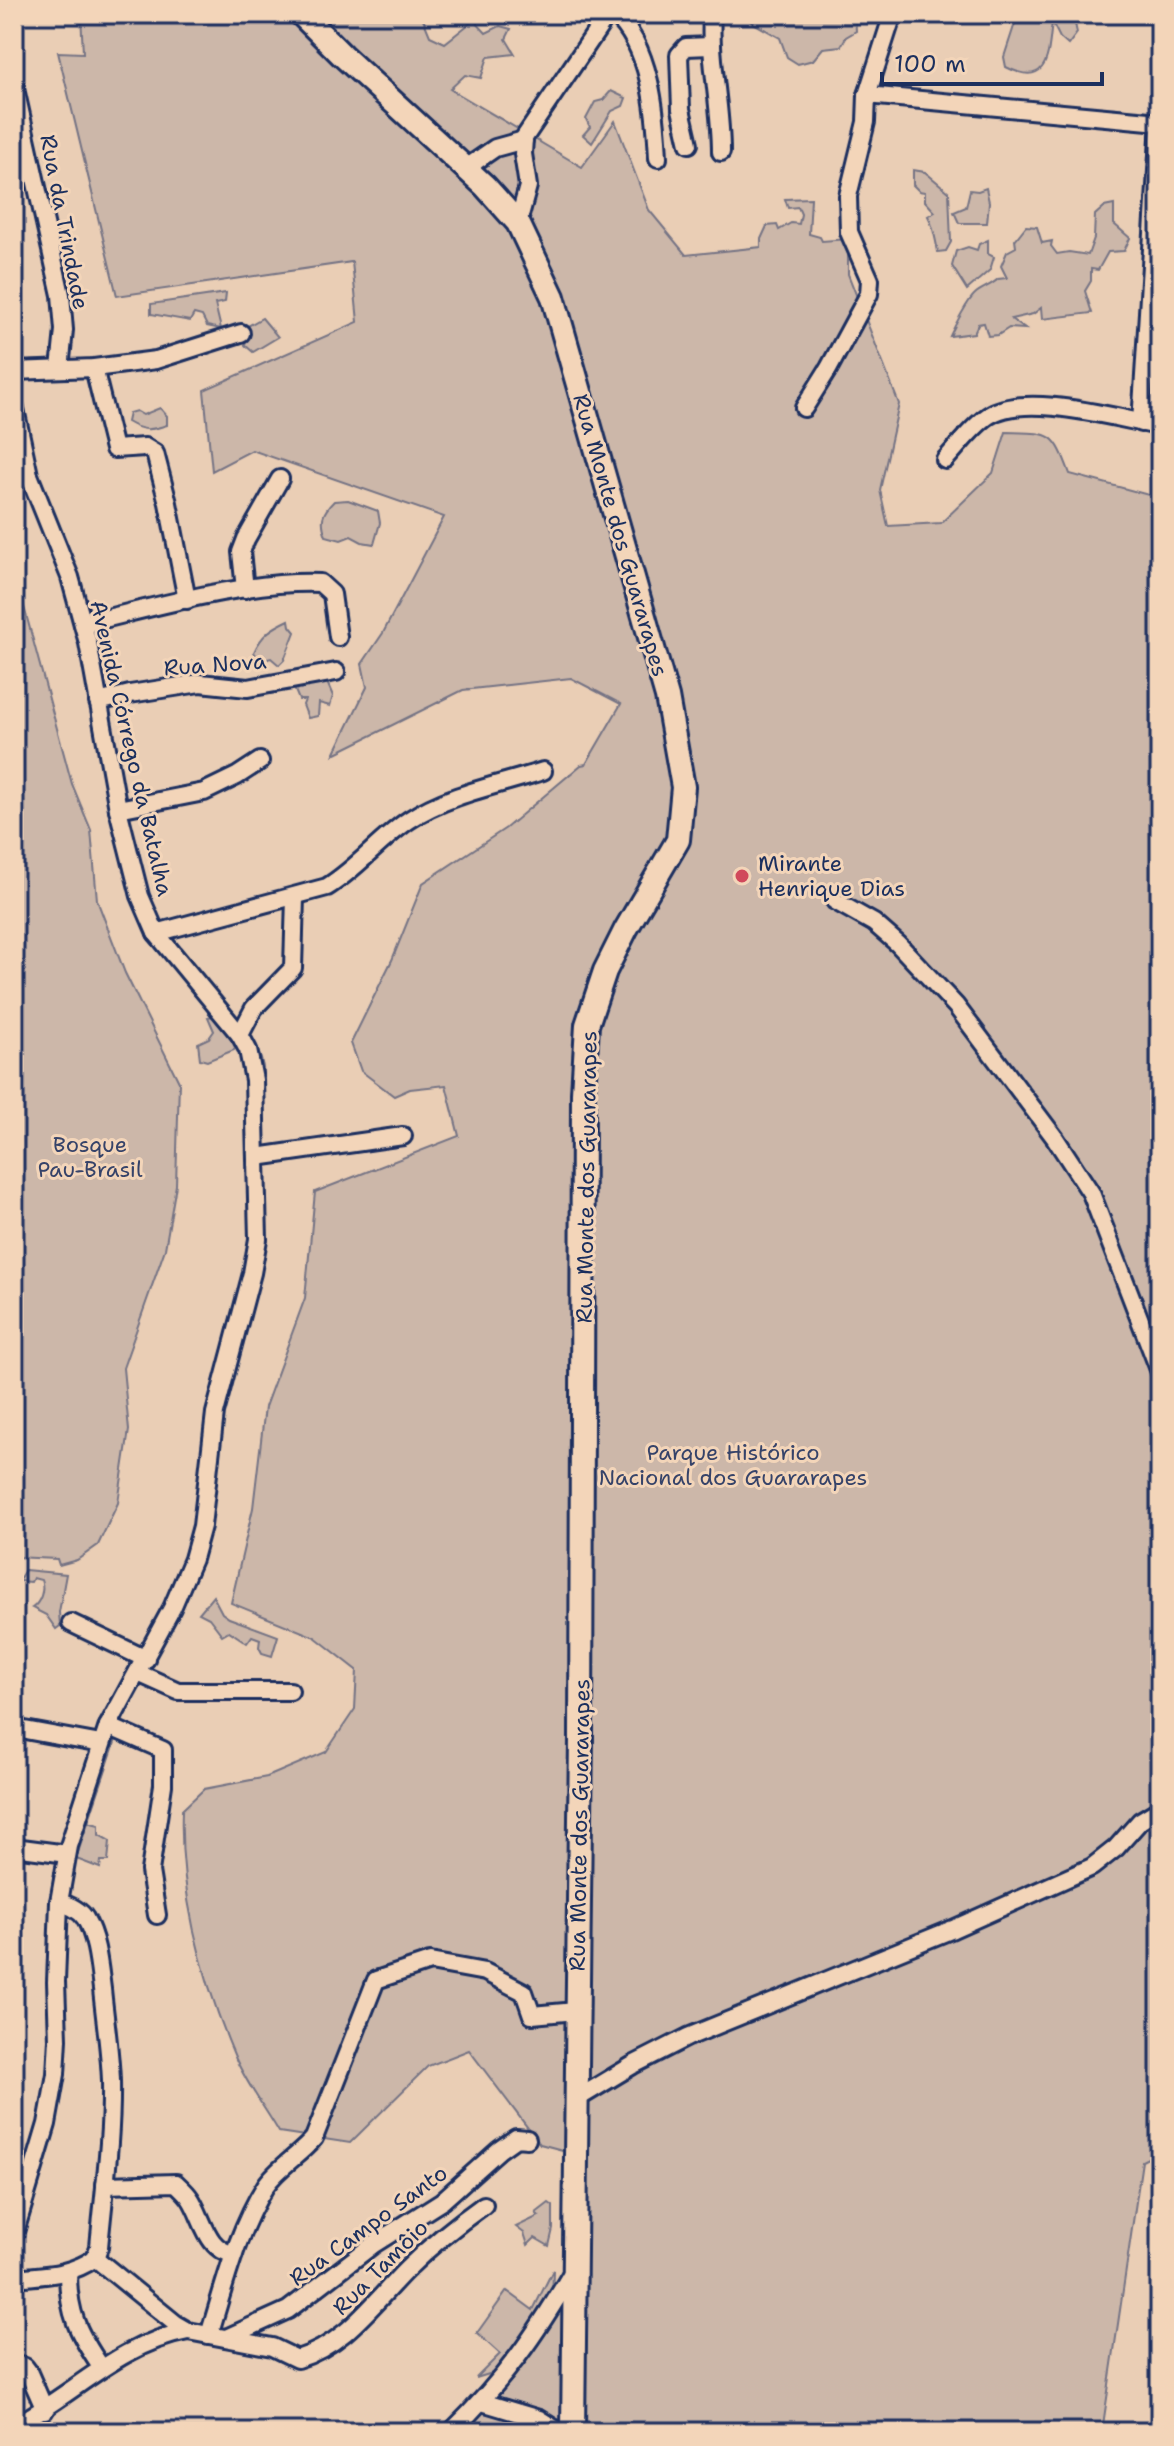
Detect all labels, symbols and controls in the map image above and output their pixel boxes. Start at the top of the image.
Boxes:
scale bar [882,36,1102,86]
text: 100 m [894,48,966,80]
street label: Rua da Trindade [33,132,96,312]
street label: Rua Monte dos Guararapes [566,390,675,680]
street label: Avenida Córrego da Batalha [83,597,180,899]
street label: Rua Nova [163,646,268,683]
place label: Mirante Henrique Dias [758,849,905,903]
marker: Mirante Henrique Dias [733,867,751,885]
street label: Rua Monte dos Guararapes [569,1030,604,1324]
park label: Bosque Pau-Brasil [37,1130,143,1184]
park label: Parque Histórico Nacional dos Guararapes [599,1438,867,1492]
street label: Rua Monte dos Guararapes [562,1678,597,1972]
street label: Rua Campo Santo [284,2158,453,2293]
street label: Rua Tamôio [326,2213,434,2321]

